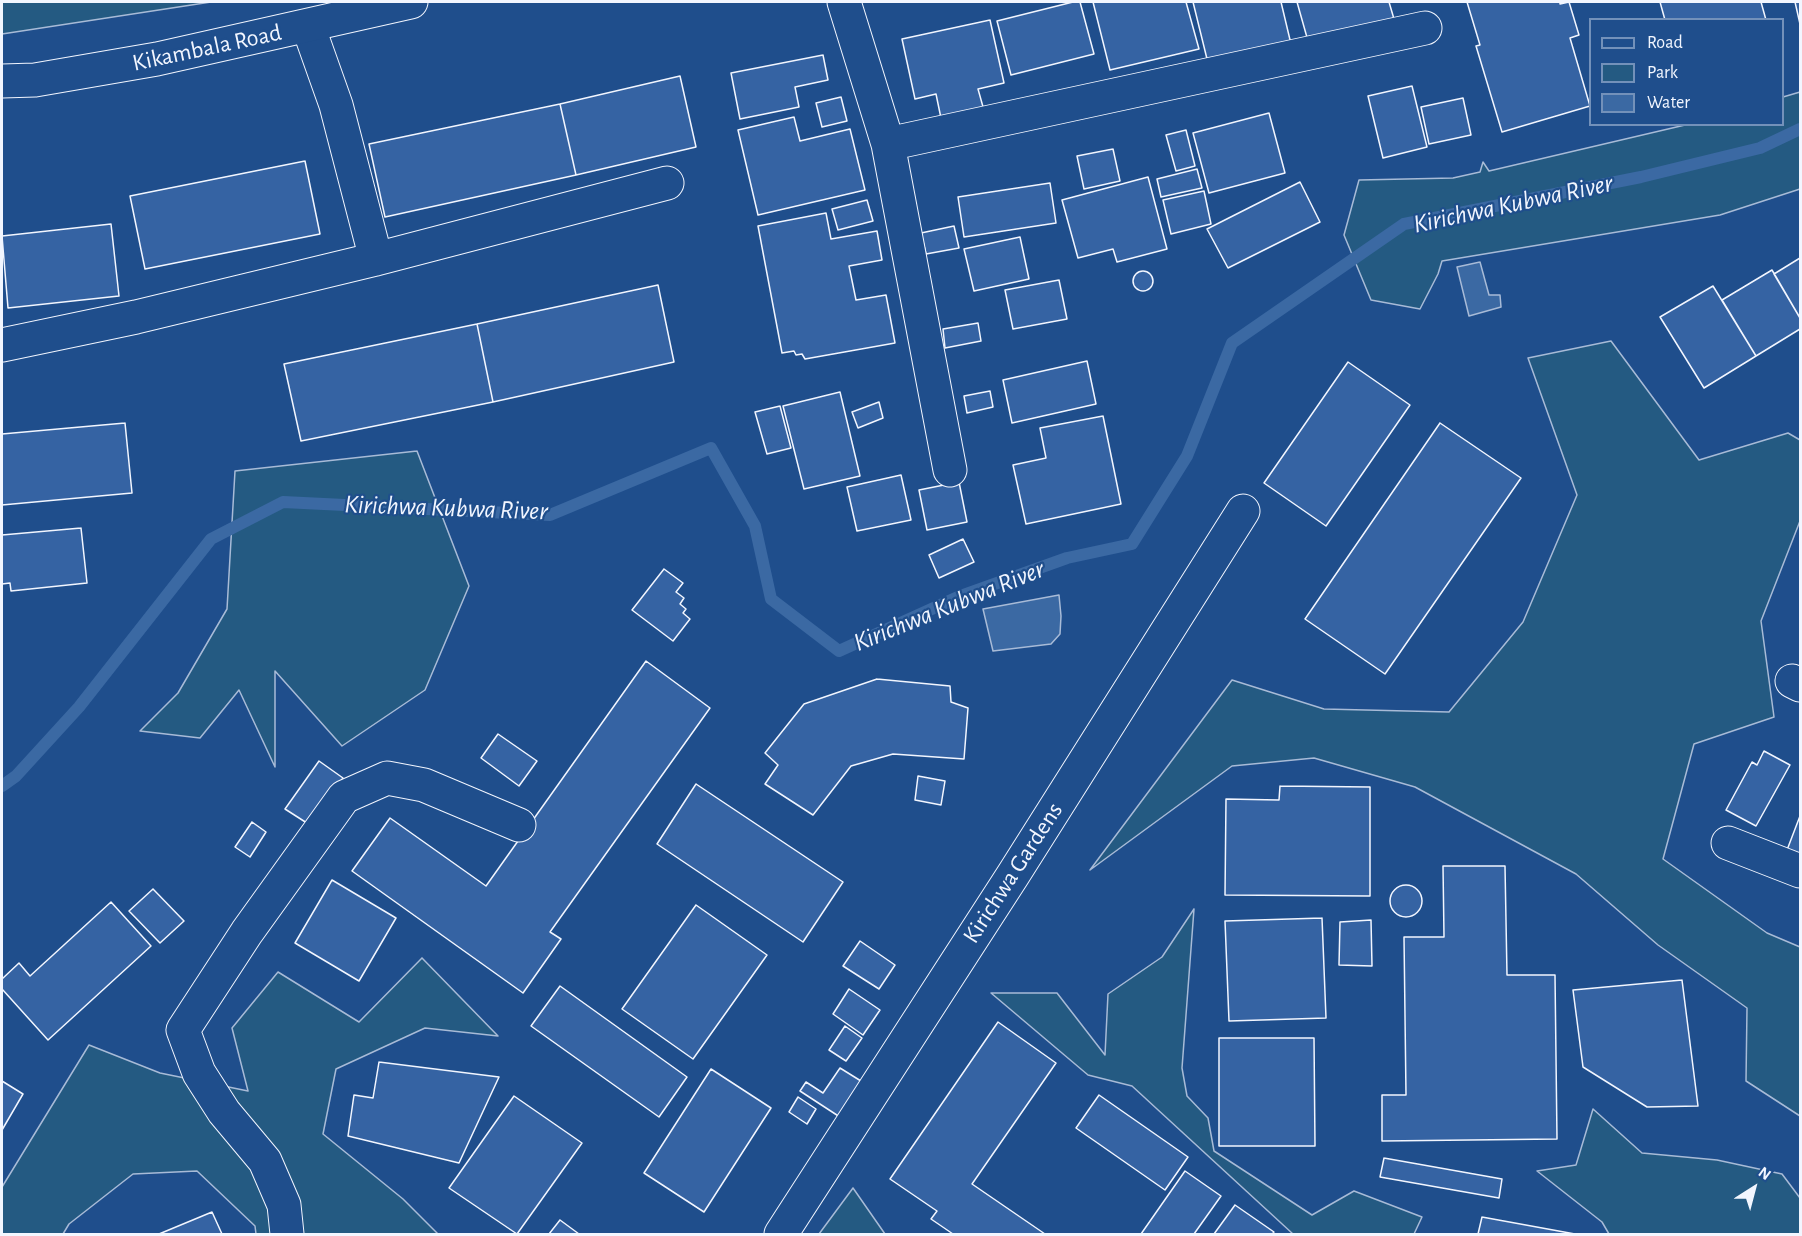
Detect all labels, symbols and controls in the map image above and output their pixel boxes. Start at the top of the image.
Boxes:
street label: Kikambala Road [130,18,284,78]
legend [1589,18,1784,126]
text: Road [1647,34,1683,52]
text: Park [1647,64,1678,82]
text: Water [1647,94,1690,112]
water label: Kirichwa Kubwa River [1410,168,1616,240]
water label: Kirichwa Kubwa River [344,489,548,527]
water label: Kirichwa Kubwa River [849,553,1049,659]
street label: Kirichwa Gardens [957,797,1069,949]
north arrow [1724,1158,1784,1218]
text: N [1755,1164,1774,1183]

